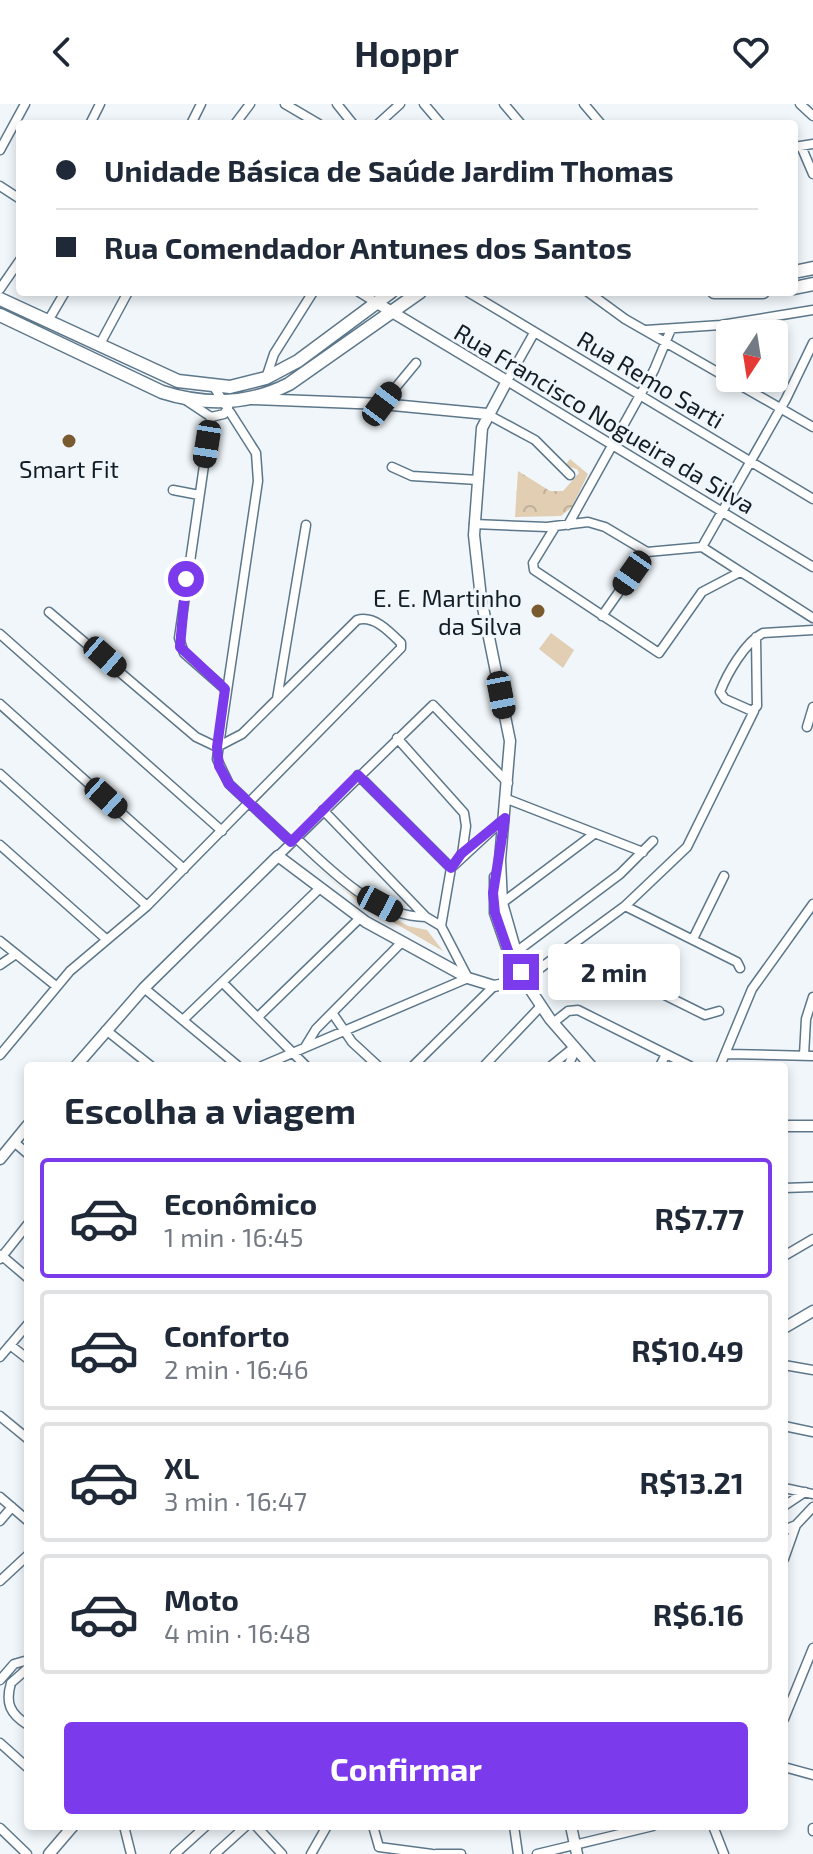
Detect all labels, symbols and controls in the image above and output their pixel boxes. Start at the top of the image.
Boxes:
icon: back [40,30,84,74]
icon: heart [729,30,773,74]
text: Hoppr [354,31,459,74]
text: Unidade Básica de Saúde Jardim Thomas [104,152,674,188]
text: Rua Comendador Antunes dos Santos [104,229,632,265]
street label: Rua Francisco Nogueira da Silva [449,317,761,519]
north arrow [716,320,788,392]
map controls [716,320,788,392]
street label: Rua Remo Sarti [572,324,730,434]
car [358,378,406,430]
car [191,418,223,470]
marker: Smart Fit [60,432,78,450]
place label: Smart Fit [19,454,119,483]
car [608,546,656,600]
route start [168,561,204,597]
place label: E. E. Martinho da Silva [373,583,522,640]
marker: E. E. Martinho da Silva [529,602,547,620]
car [79,632,131,682]
car [485,669,517,721]
car [80,773,132,823]
car [353,882,407,926]
callout: 2 min [549,944,681,1000]
route end [503,954,539,990]
text: 2 min [581,956,647,987]
text: Escolha a viagem [64,1088,356,1131]
icon: car [68,1182,140,1254]
text: Econômico [164,1185,317,1221]
text: R$7.77 [655,1200,744,1236]
text: 1 min · 16:45 [164,1221,304,1252]
icon: car [68,1314,140,1386]
text: Conforto [164,1317,290,1353]
text: R$10.49 [631,1332,744,1368]
text: 2 min · 16:46 [164,1353,309,1384]
icon: car [68,1446,140,1518]
text: XL [164,1449,199,1485]
text: R$13.21 [640,1464,744,1500]
text: 3 min · 16:47 [164,1485,307,1516]
icon: car [68,1578,140,1650]
text: Moto [164,1581,239,1617]
text: R$6.16 [653,1596,744,1632]
text: 4 min · 16:48 [164,1617,311,1648]
button: Confirmar [64,1722,748,1814]

